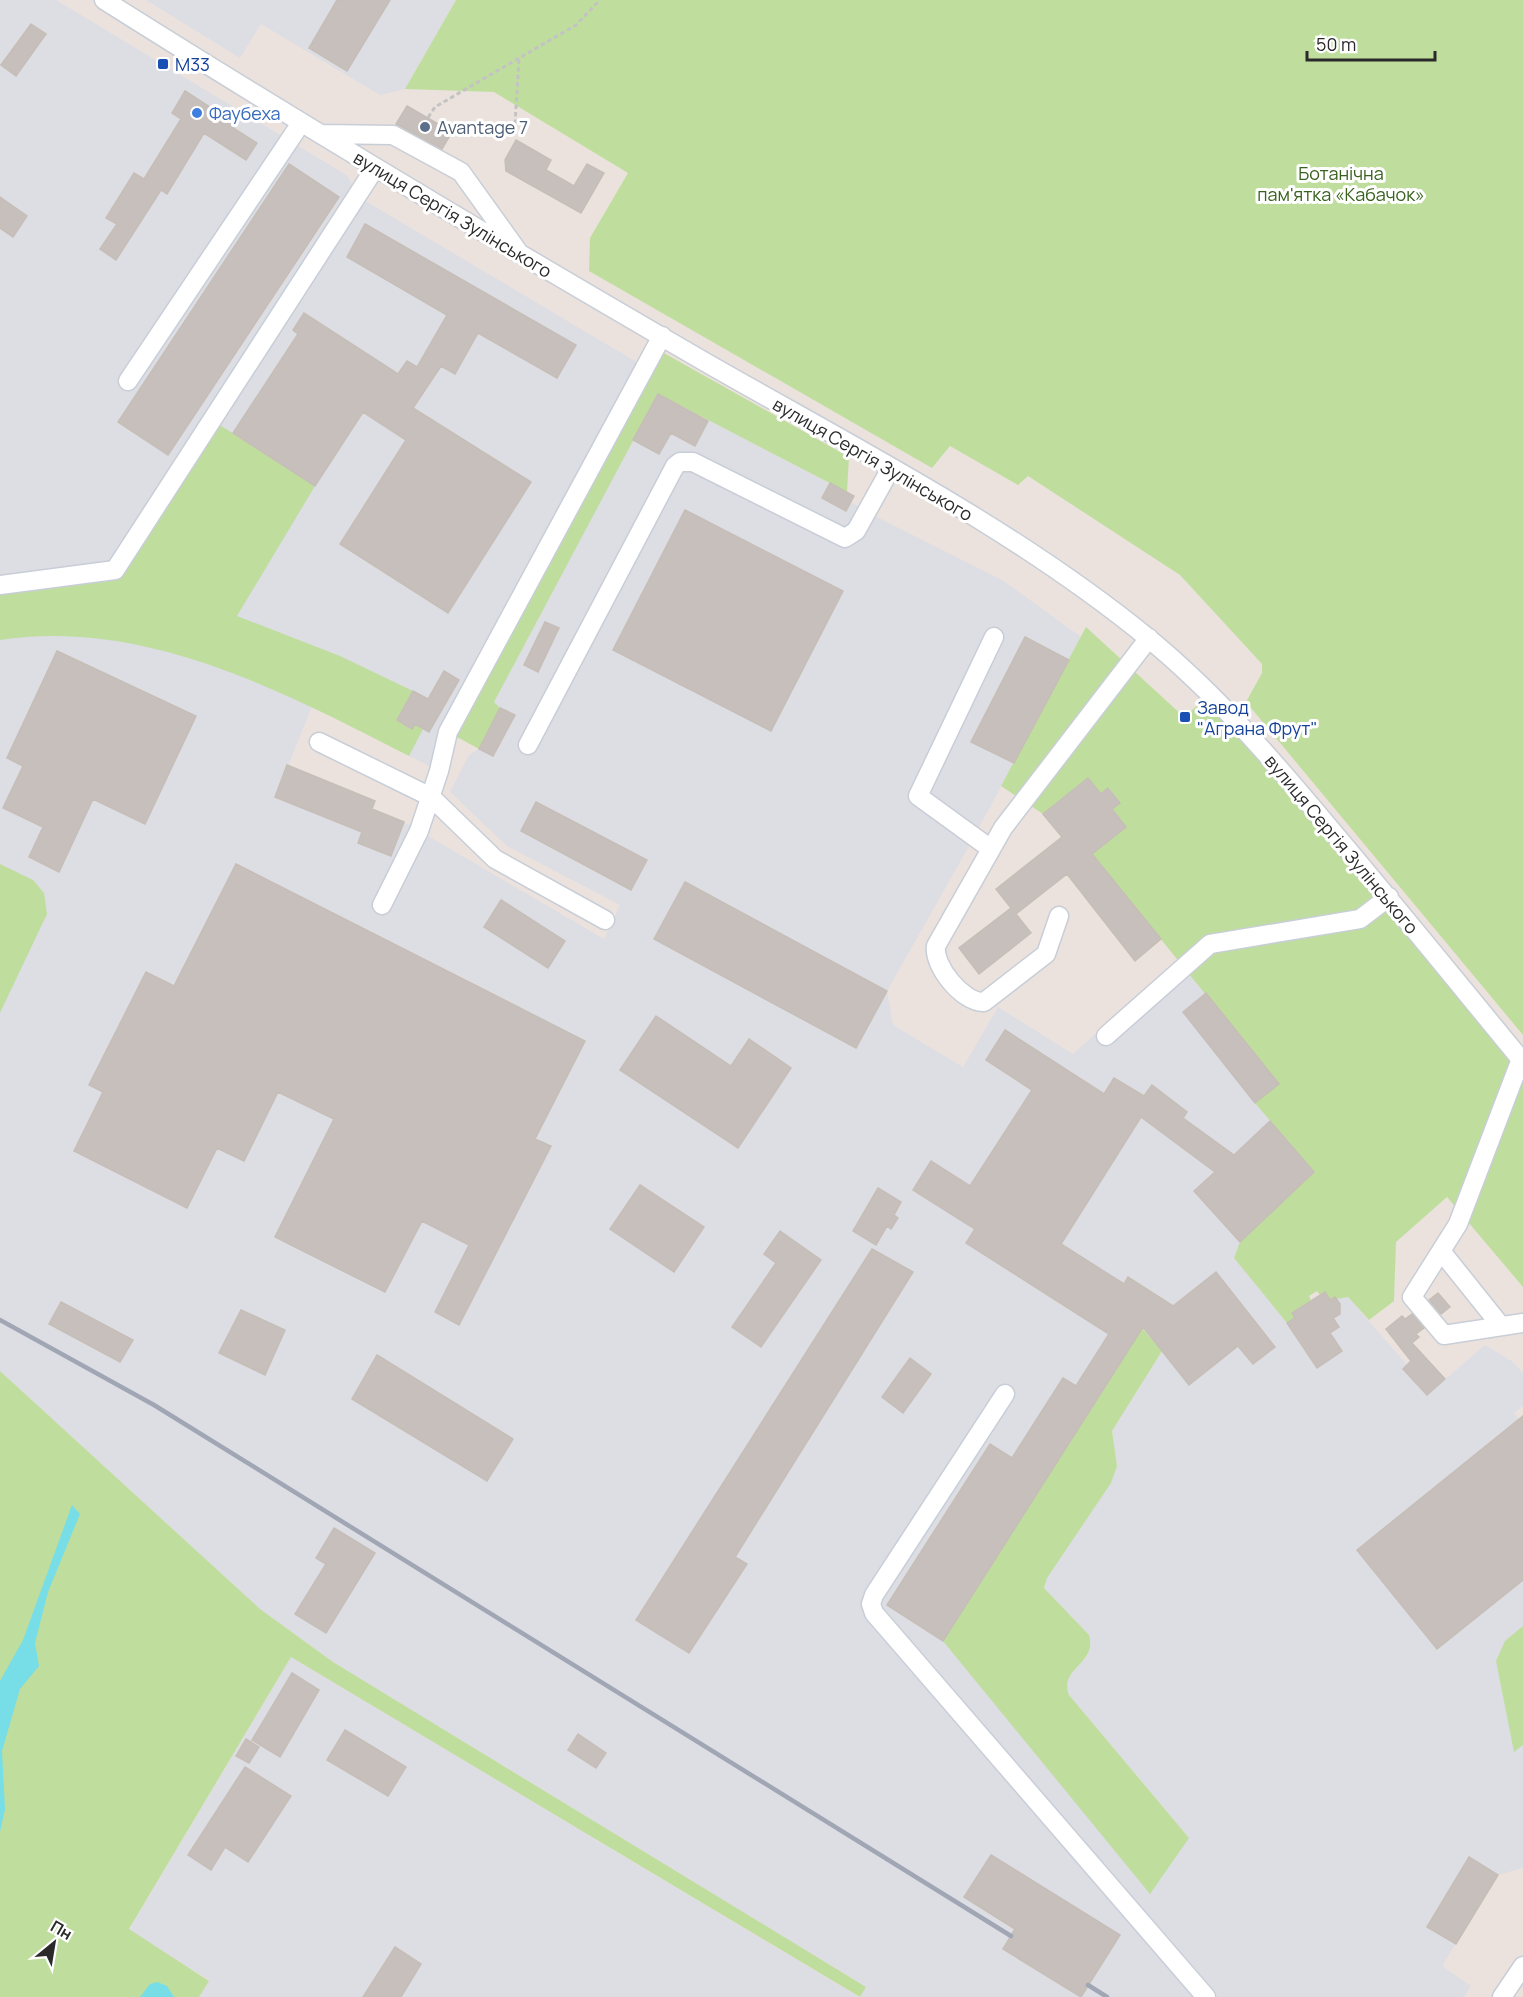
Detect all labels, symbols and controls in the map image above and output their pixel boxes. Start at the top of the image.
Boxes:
scale bar [1307,24,1434,62]
text: 50 m [1316,32,1356,56]
place label: М33 [175,52,210,76]
marker: М33 [156,57,170,71]
place label: Фаубеха [209,101,281,125]
marker: Фаубеха [190,106,204,120]
place label: Avantage 7 [437,115,528,139]
marker: Avantage 7 [418,120,432,134]
street label: вулиця Сергія Зулінського [349,145,557,283]
park label: Ботанічна пам'ятка «Кабачок» [1257,161,1425,206]
street label: вулиця Сергія Зулінського [769,392,977,526]
place label: Завод "Аграна Фрут" [1197,695,1317,740]
marker: Завод "Аграна Фрут" [1178,710,1192,724]
street label: вулиця Сергія Зулінського [1260,749,1424,939]
north arrow [24,1913,84,1973]
text: Пн [47,1915,76,1945]

